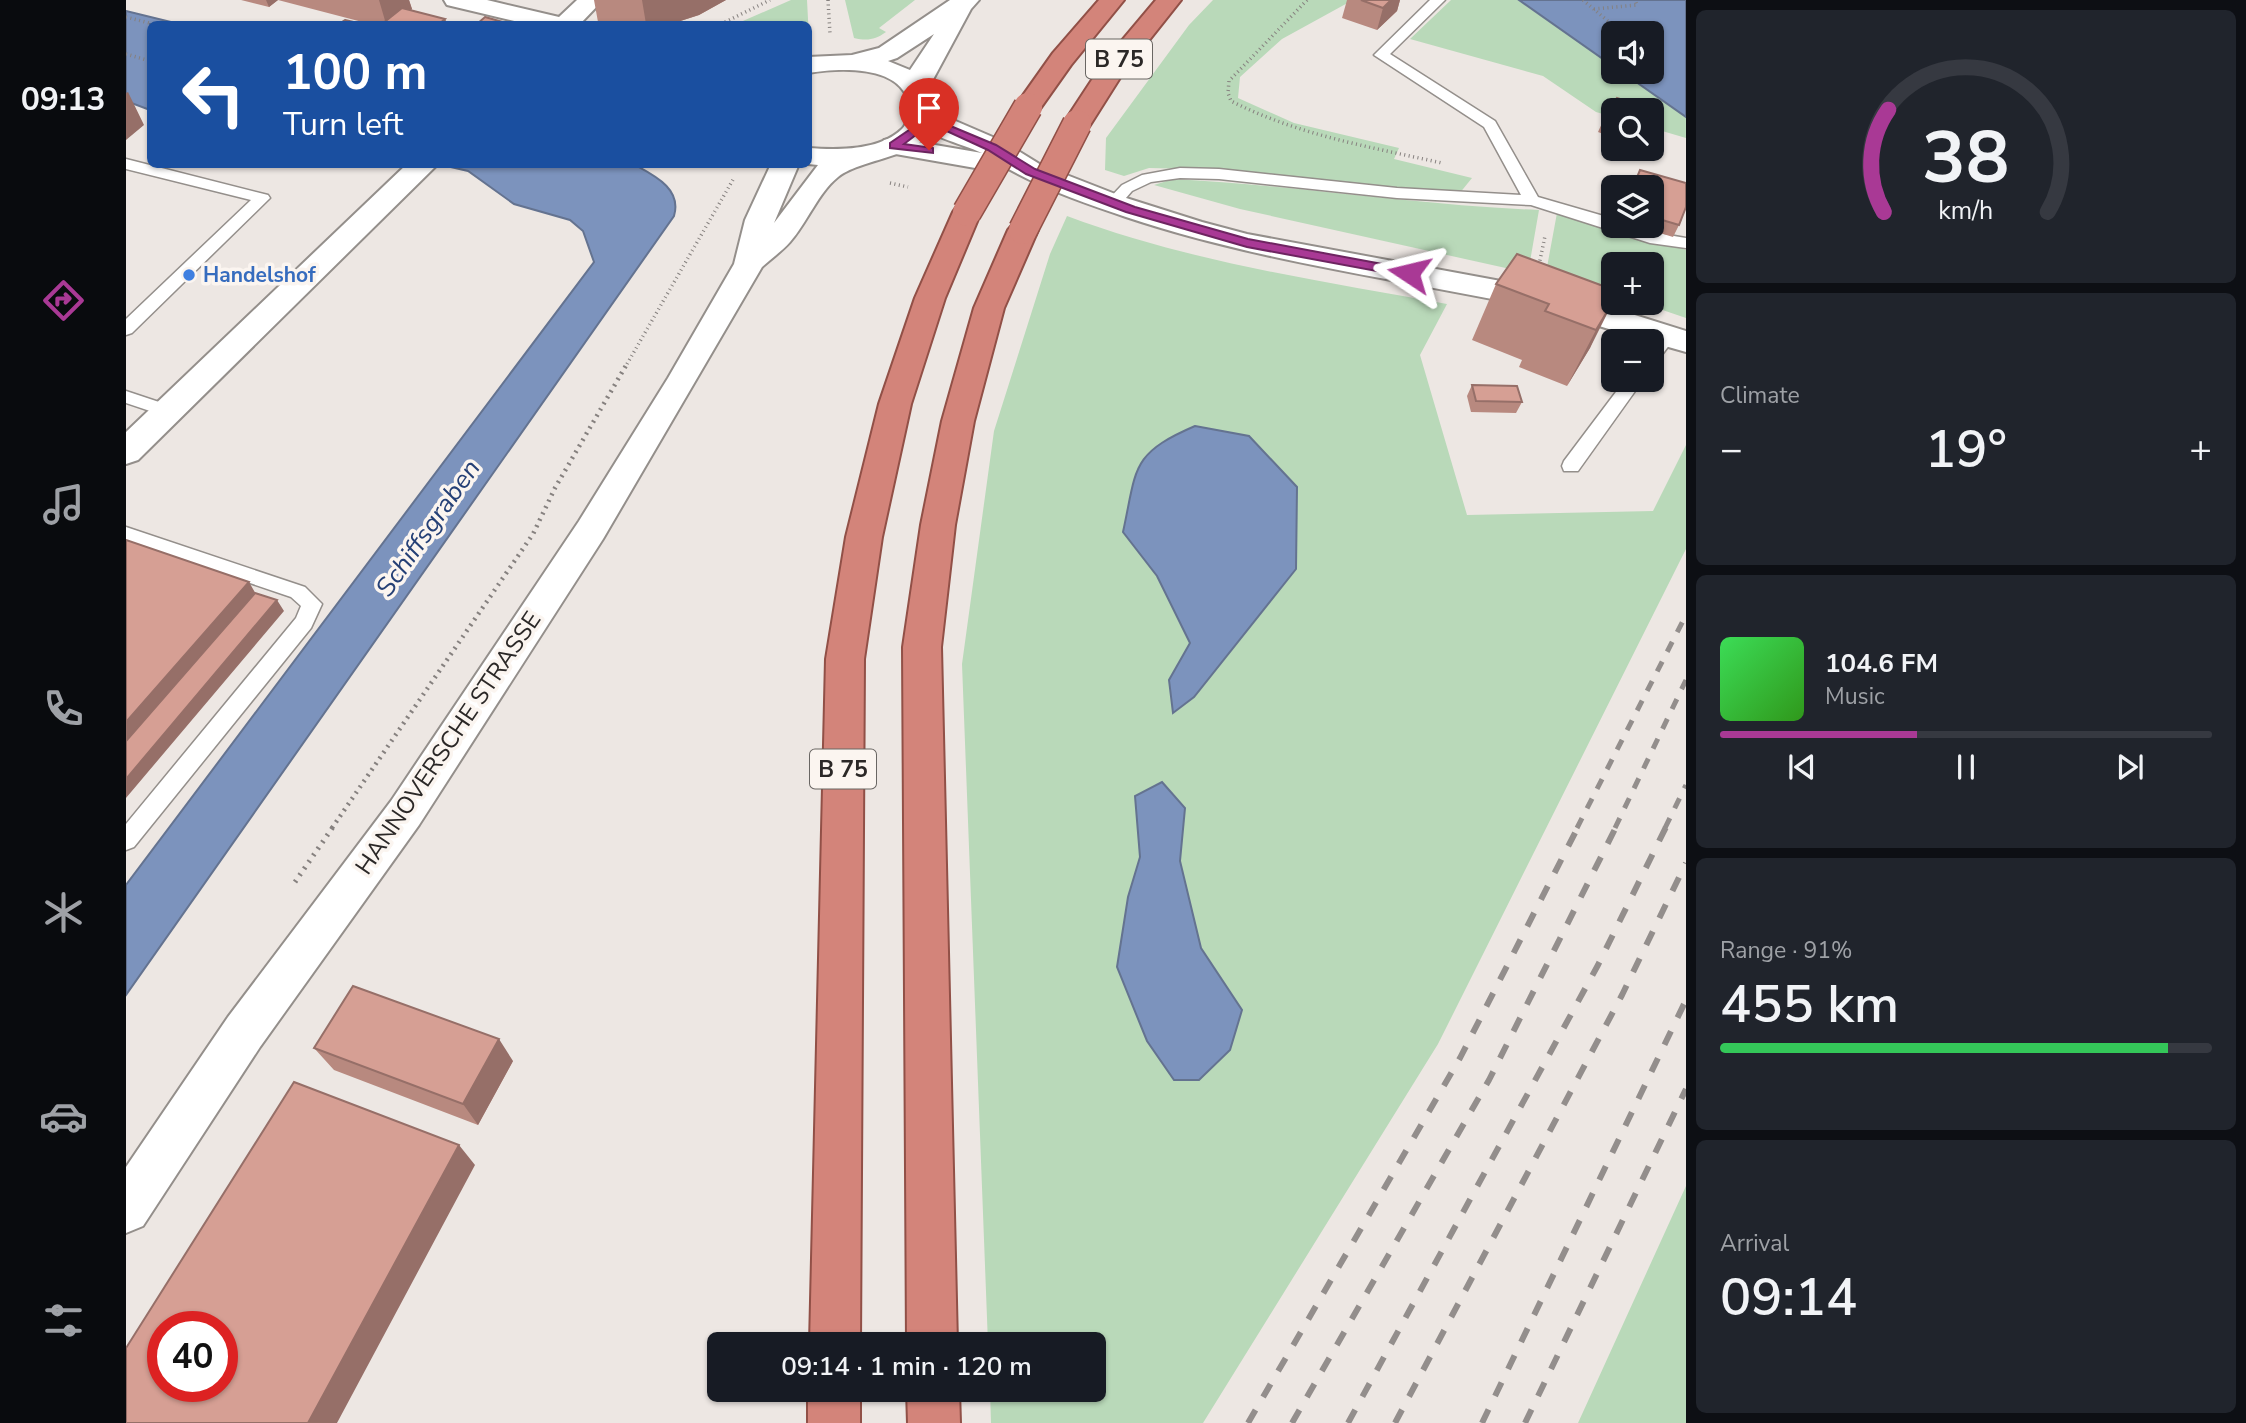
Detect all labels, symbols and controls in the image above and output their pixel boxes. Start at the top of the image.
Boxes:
map controls [1601,21,1664,392]
button: sound [1601,21,1664,84]
text: 100 m [283,39,427,106]
road number: B 75 [1086,40,1152,78]
icon: left [168,49,259,140]
text: 09:13 [21,78,105,121]
pin [899,78,959,150]
icon: arrive [910,89,948,127]
button: search [1601,98,1664,161]
text: Turn left [283,103,403,146]
text: 38 [1922,109,2010,209]
button: layers [1601,175,1664,238]
text: km/h [1938,194,1994,228]
position arrow [1372,236,1446,310]
button: + [1601,252,1664,315]
place label: Handelshof [203,261,316,289]
marker: Handelshof [181,267,197,283]
icon: directions [39,276,88,325]
button: − [1601,329,1664,392]
text: Climate [1720,380,1800,411]
text: 19° [1925,414,2007,485]
text: − [1720,424,1743,475]
text: + [2189,424,2212,475]
water label: Schiffsgraben [368,452,488,604]
icon: music [39,480,88,529]
street label: HANNOVERSCHE STRASSE [348,605,548,881]
text: 104.6 FM [1825,646,1938,681]
text: Music [1825,681,1885,712]
icon: phone [39,684,88,733]
icon: previous [1783,748,1821,786]
icon: pause [1947,748,1985,786]
icon: next [2111,748,2149,786]
road number: B 75 [810,750,876,789]
icon: climate [39,888,88,937]
text: Range · 91% [1720,935,1852,966]
text: 455 km [1720,969,1899,1040]
icon: car [39,1092,88,1141]
text: Arrival [1720,1228,1789,1259]
text: 09:14 [1720,1262,1857,1333]
icon: filters [39,1296,88,1345]
speed limit sign: 40 [147,1311,238,1402]
text: 09:14 · 1 min · 120 m [781,1349,1032,1384]

